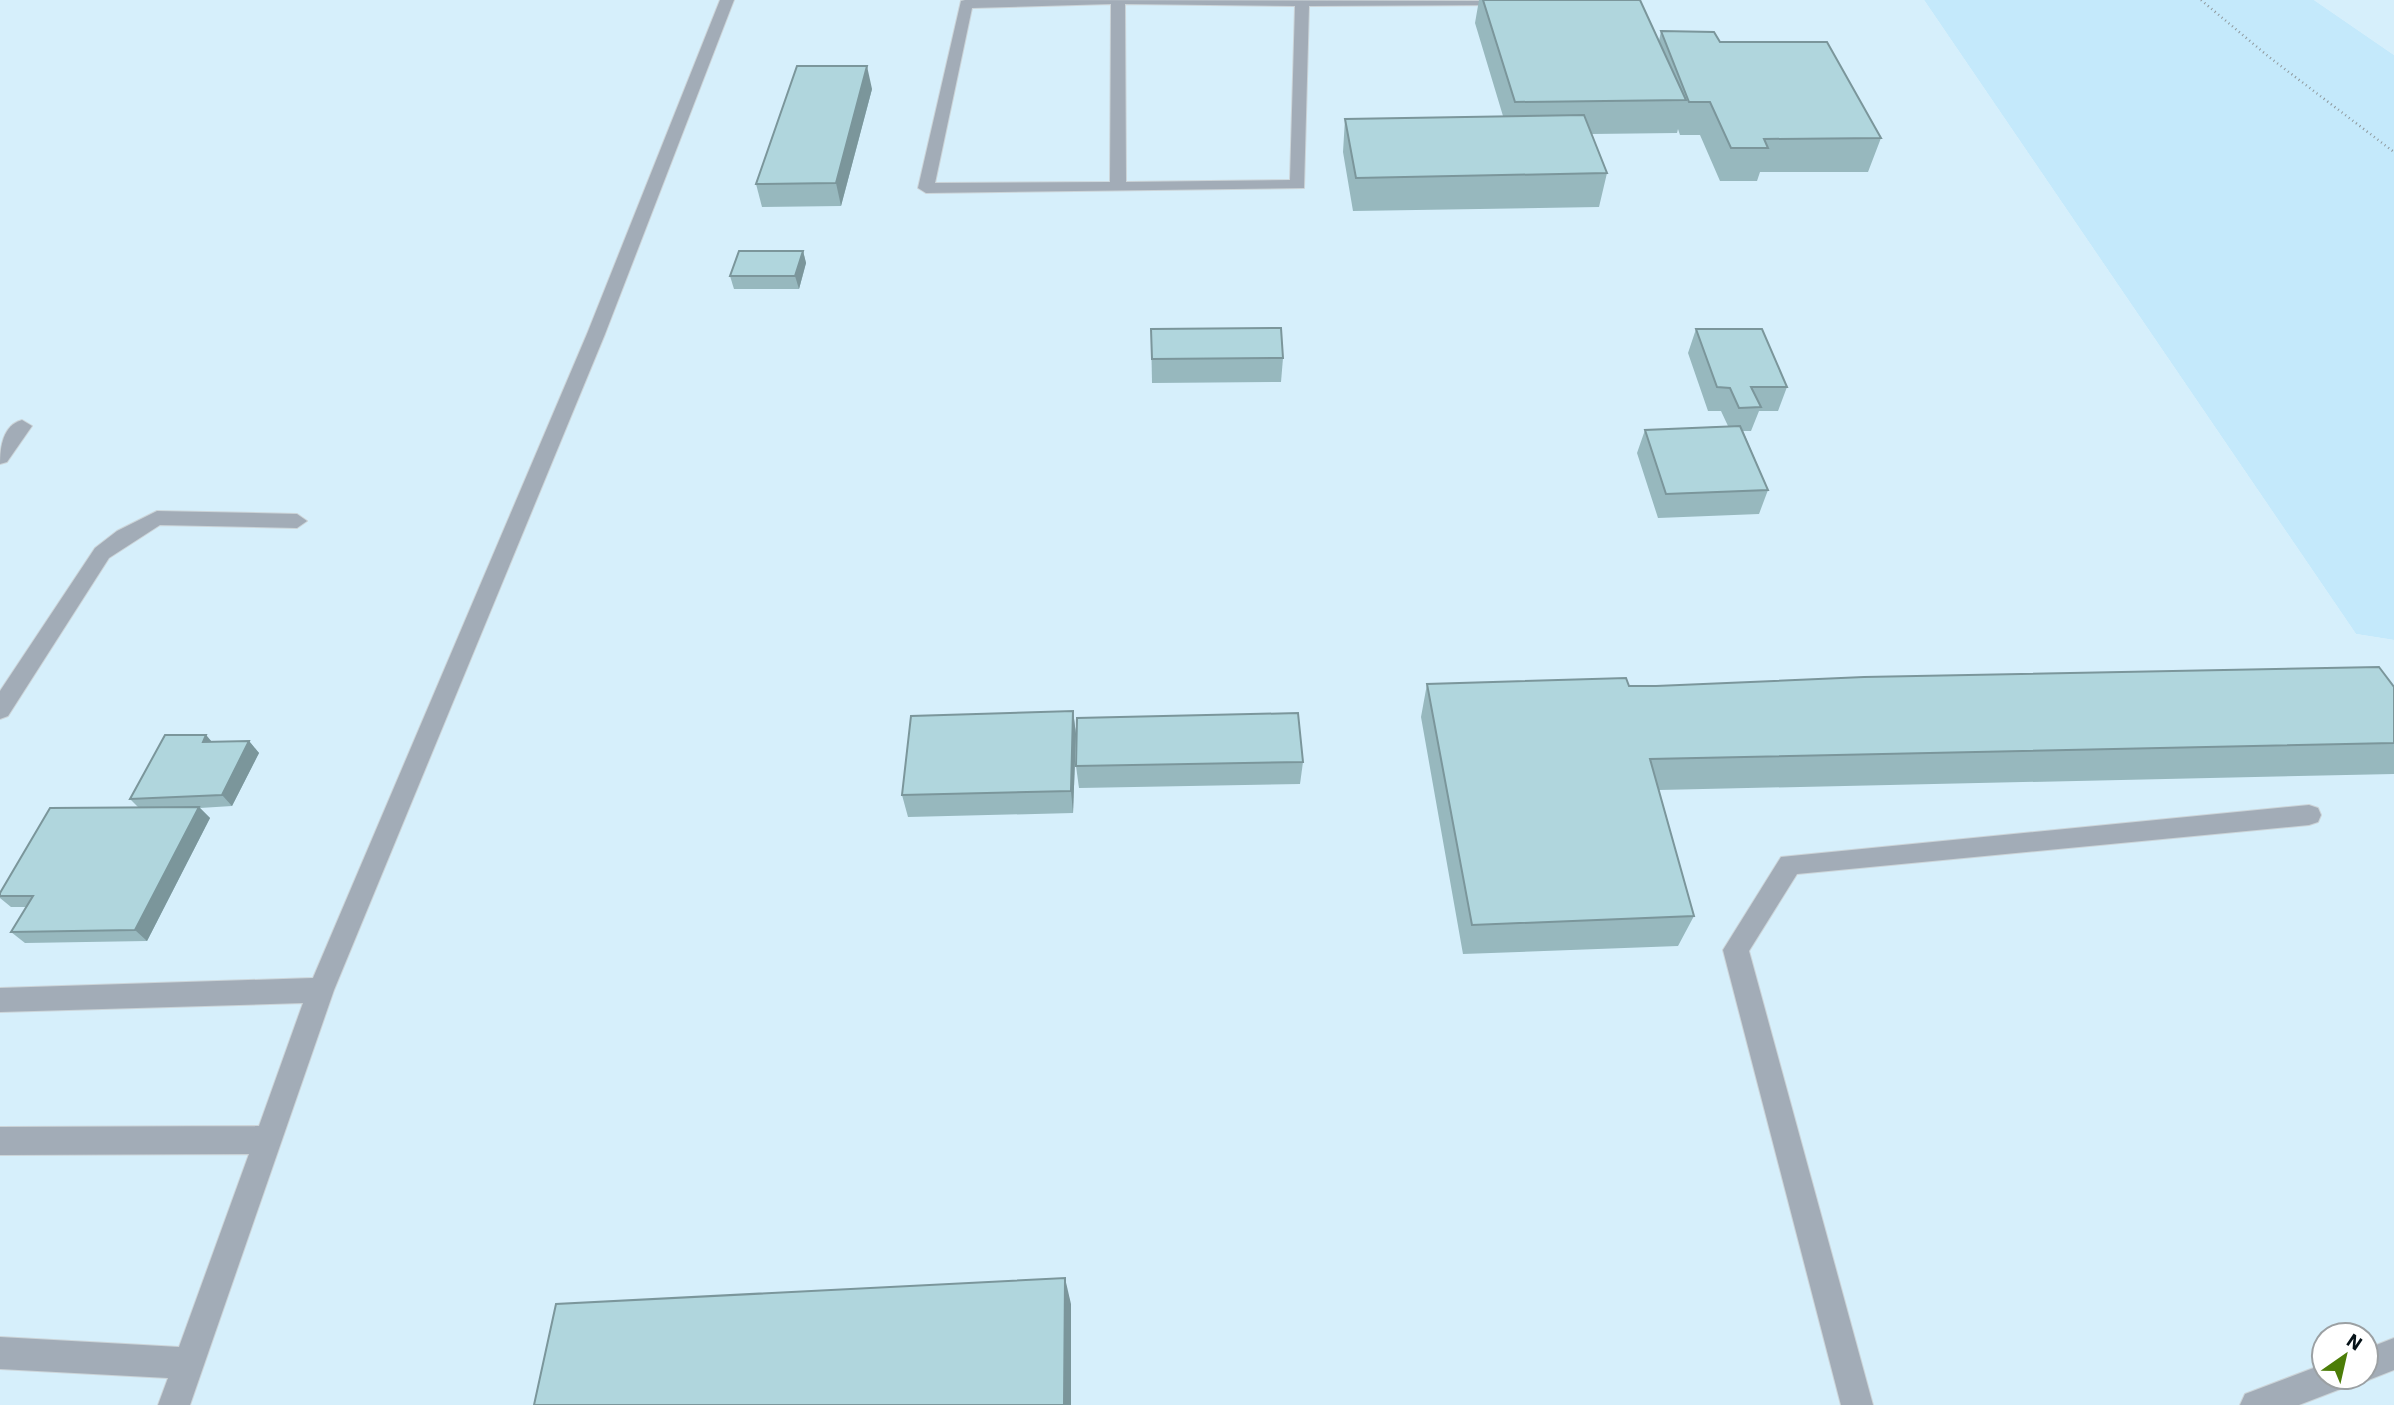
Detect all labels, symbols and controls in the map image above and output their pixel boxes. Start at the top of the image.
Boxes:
north arrow [2310,1321,2380,1391]
text: N [2342,1328,2367,1356]

